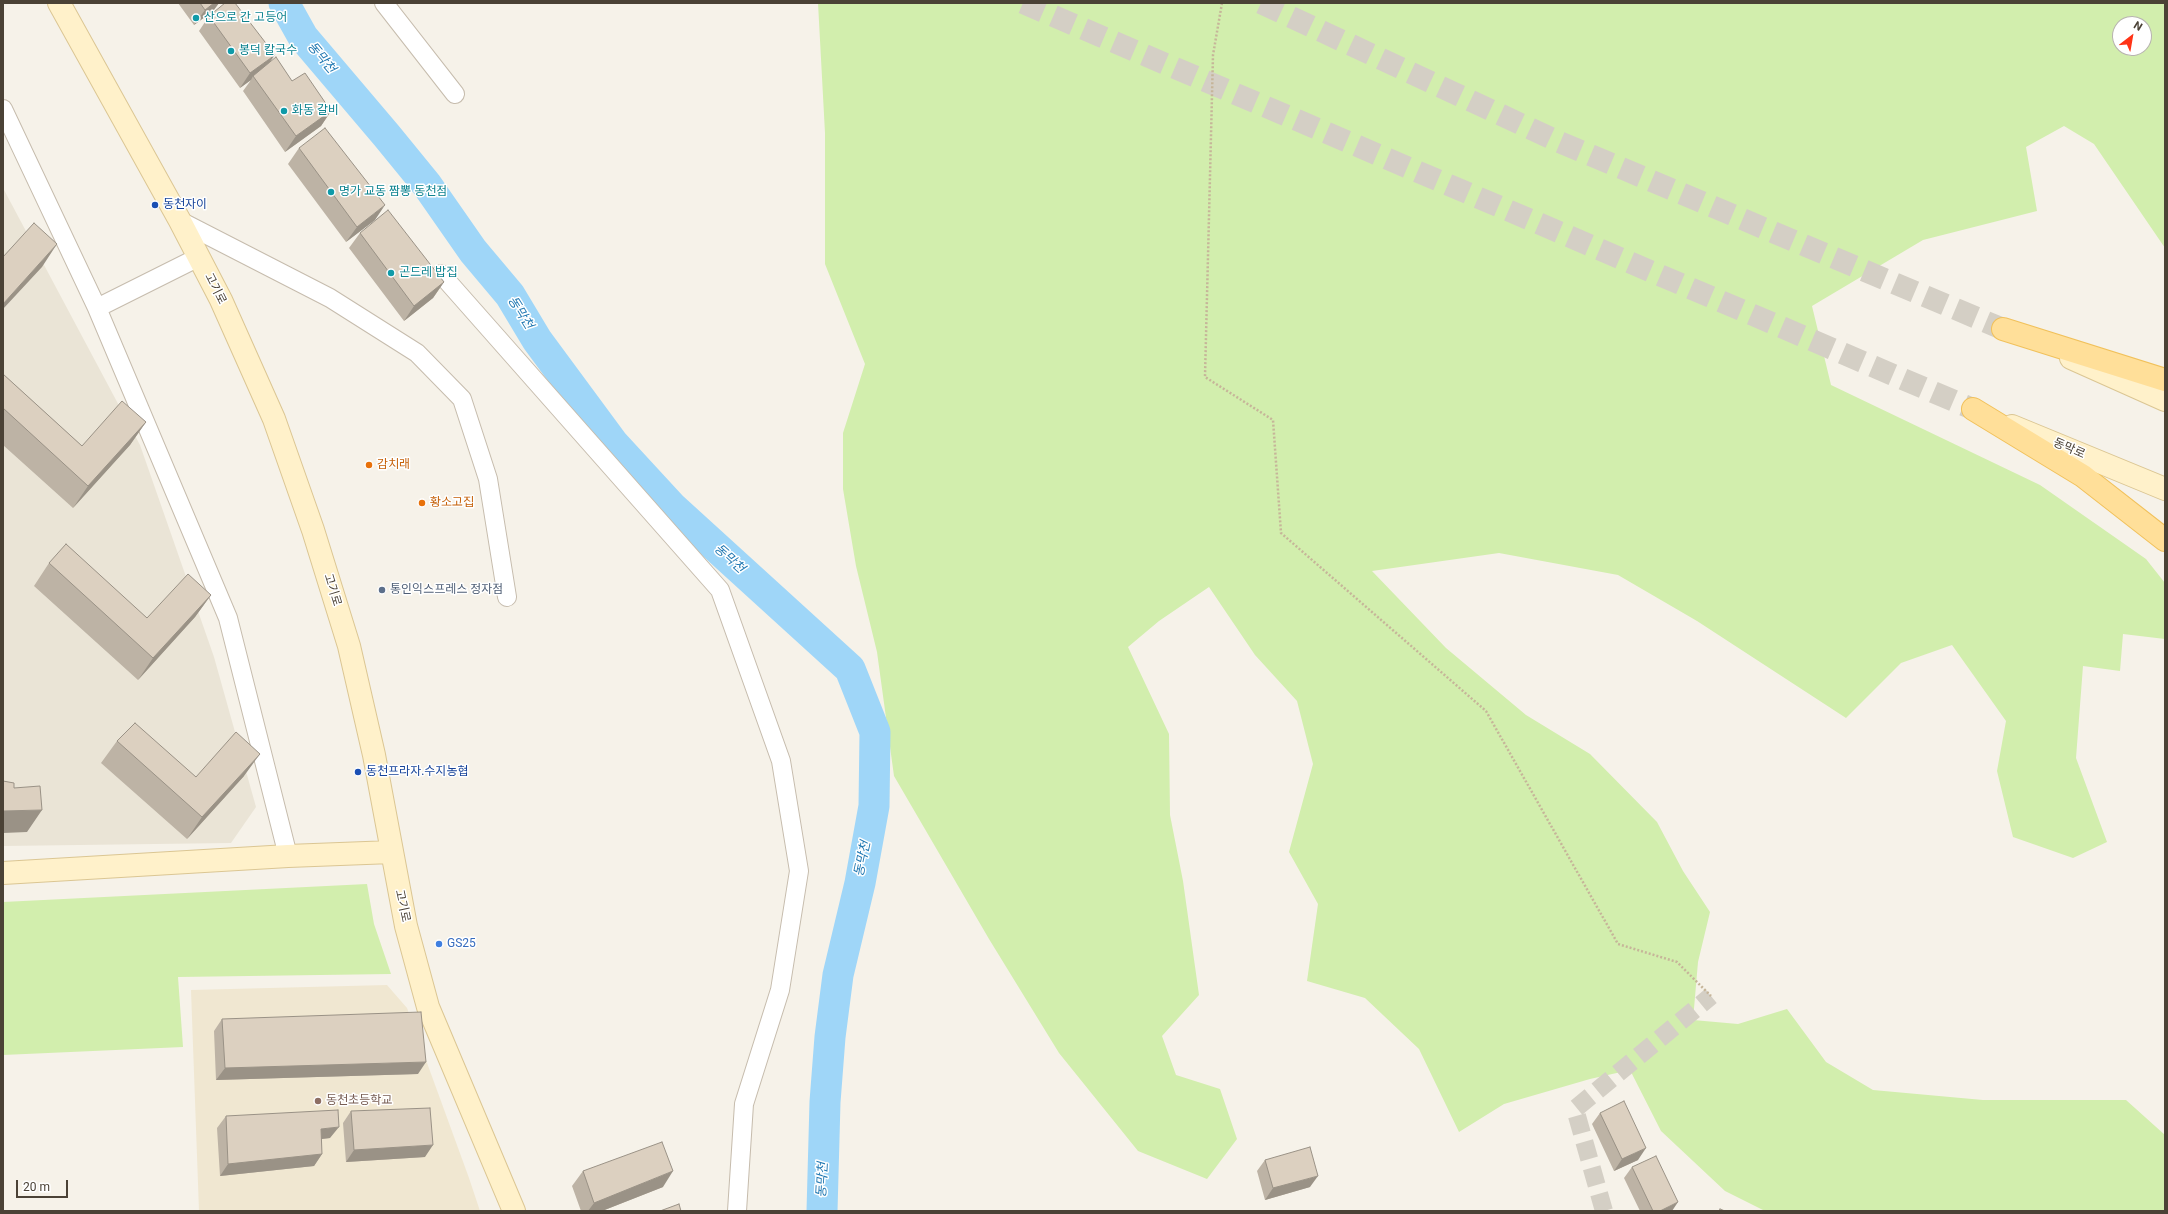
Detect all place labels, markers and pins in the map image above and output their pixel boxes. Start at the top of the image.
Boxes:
place label: 산으로 간 고등어 [204,11,287,25]
marker: 산으로 간 고등어 [191,13,201,23]
place label: 봉덕 칼국수 [239,44,297,58]
marker: 봉덕 칼국수 [226,46,236,56]
place label: 화동 갈비 [292,104,339,118]
marker: 화동 갈비 [279,106,289,116]
place label: 명가 교동 짬뽕 동천점 [339,185,447,199]
marker: 명가 교동 짬뽕 동천점 [326,187,336,197]
place label: 동천자이 [163,198,207,212]
marker: 동천자이 [150,200,160,210]
place label: 곤드레 밥집 [399,266,457,280]
marker: 곤드레 밥집 [386,268,396,278]
place label: 감치래 [377,458,410,472]
marker: 감치래 [364,460,374,470]
place label: 황소고집 [430,496,474,510]
marker: 황소고집 [417,498,427,508]
place label: 통인익스프레스 정자점 [390,583,503,597]
marker: 통인익스프레스 정자점 [377,585,387,595]
place label: 동천프라자.수지농협 [366,765,469,779]
marker: 동천프라자.수지농협 [353,767,363,777]
place label: GS25 [447,937,476,951]
marker: GS25 [434,939,444,949]
place label: 동천초등학교 [326,1094,392,1108]
marker: 동천초등학교 [313,1096,323,1106]

